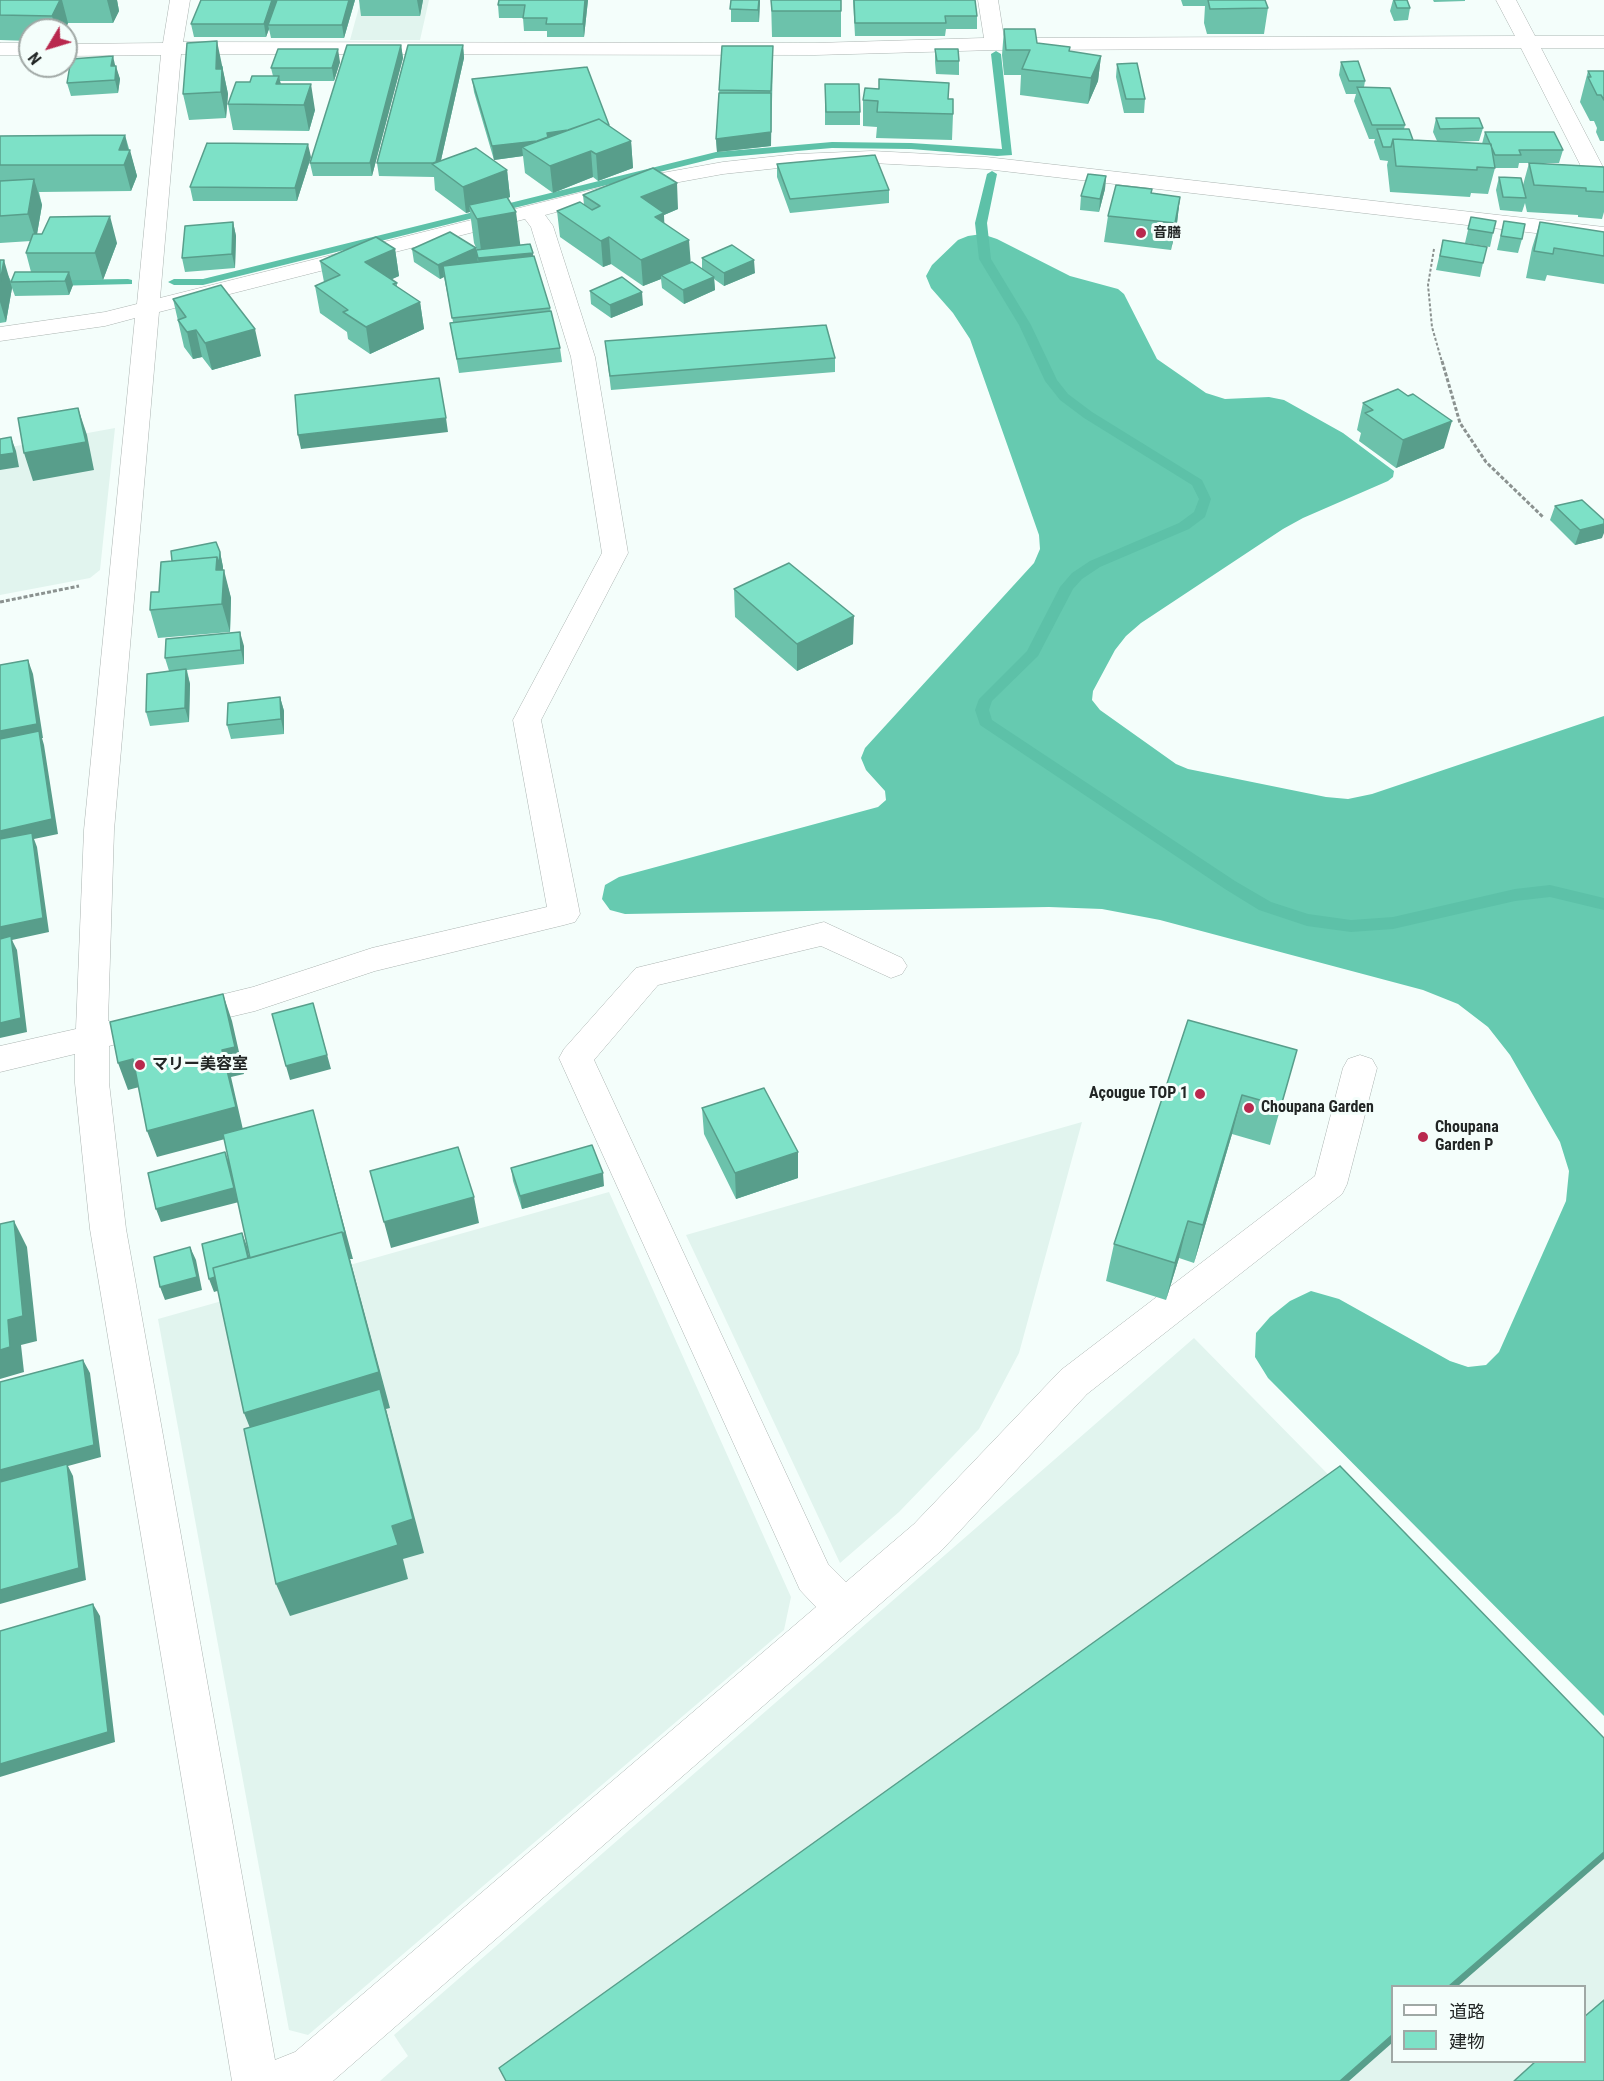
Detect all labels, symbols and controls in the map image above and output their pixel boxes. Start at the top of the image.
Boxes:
north arrow [18,18,78,78]
text: N [25,48,46,68]
place label: 音膳 [1153,225,1181,241]
marker: 音膳 [1134,226,1148,240]
place label: マリー美容室 [152,1055,248,1075]
marker: マリー美容室 [133,1058,147,1072]
place label: Açougue TOP 1 [1089,1084,1188,1104]
marker: Açougue TOP 1 [1193,1087,1207,1101]
place label: Choupana Garden [1261,1098,1374,1118]
marker: Choupana Garden [1242,1101,1256,1115]
place label: Choupana Garden P [1435,1118,1499,1156]
marker: Choupana Garden P [1416,1130,1430,1144]
legend [1391,1985,1586,2063]
text: 道路 [1449,2001,1485,2022]
text: 建物 [1449,2031,1485,2052]

